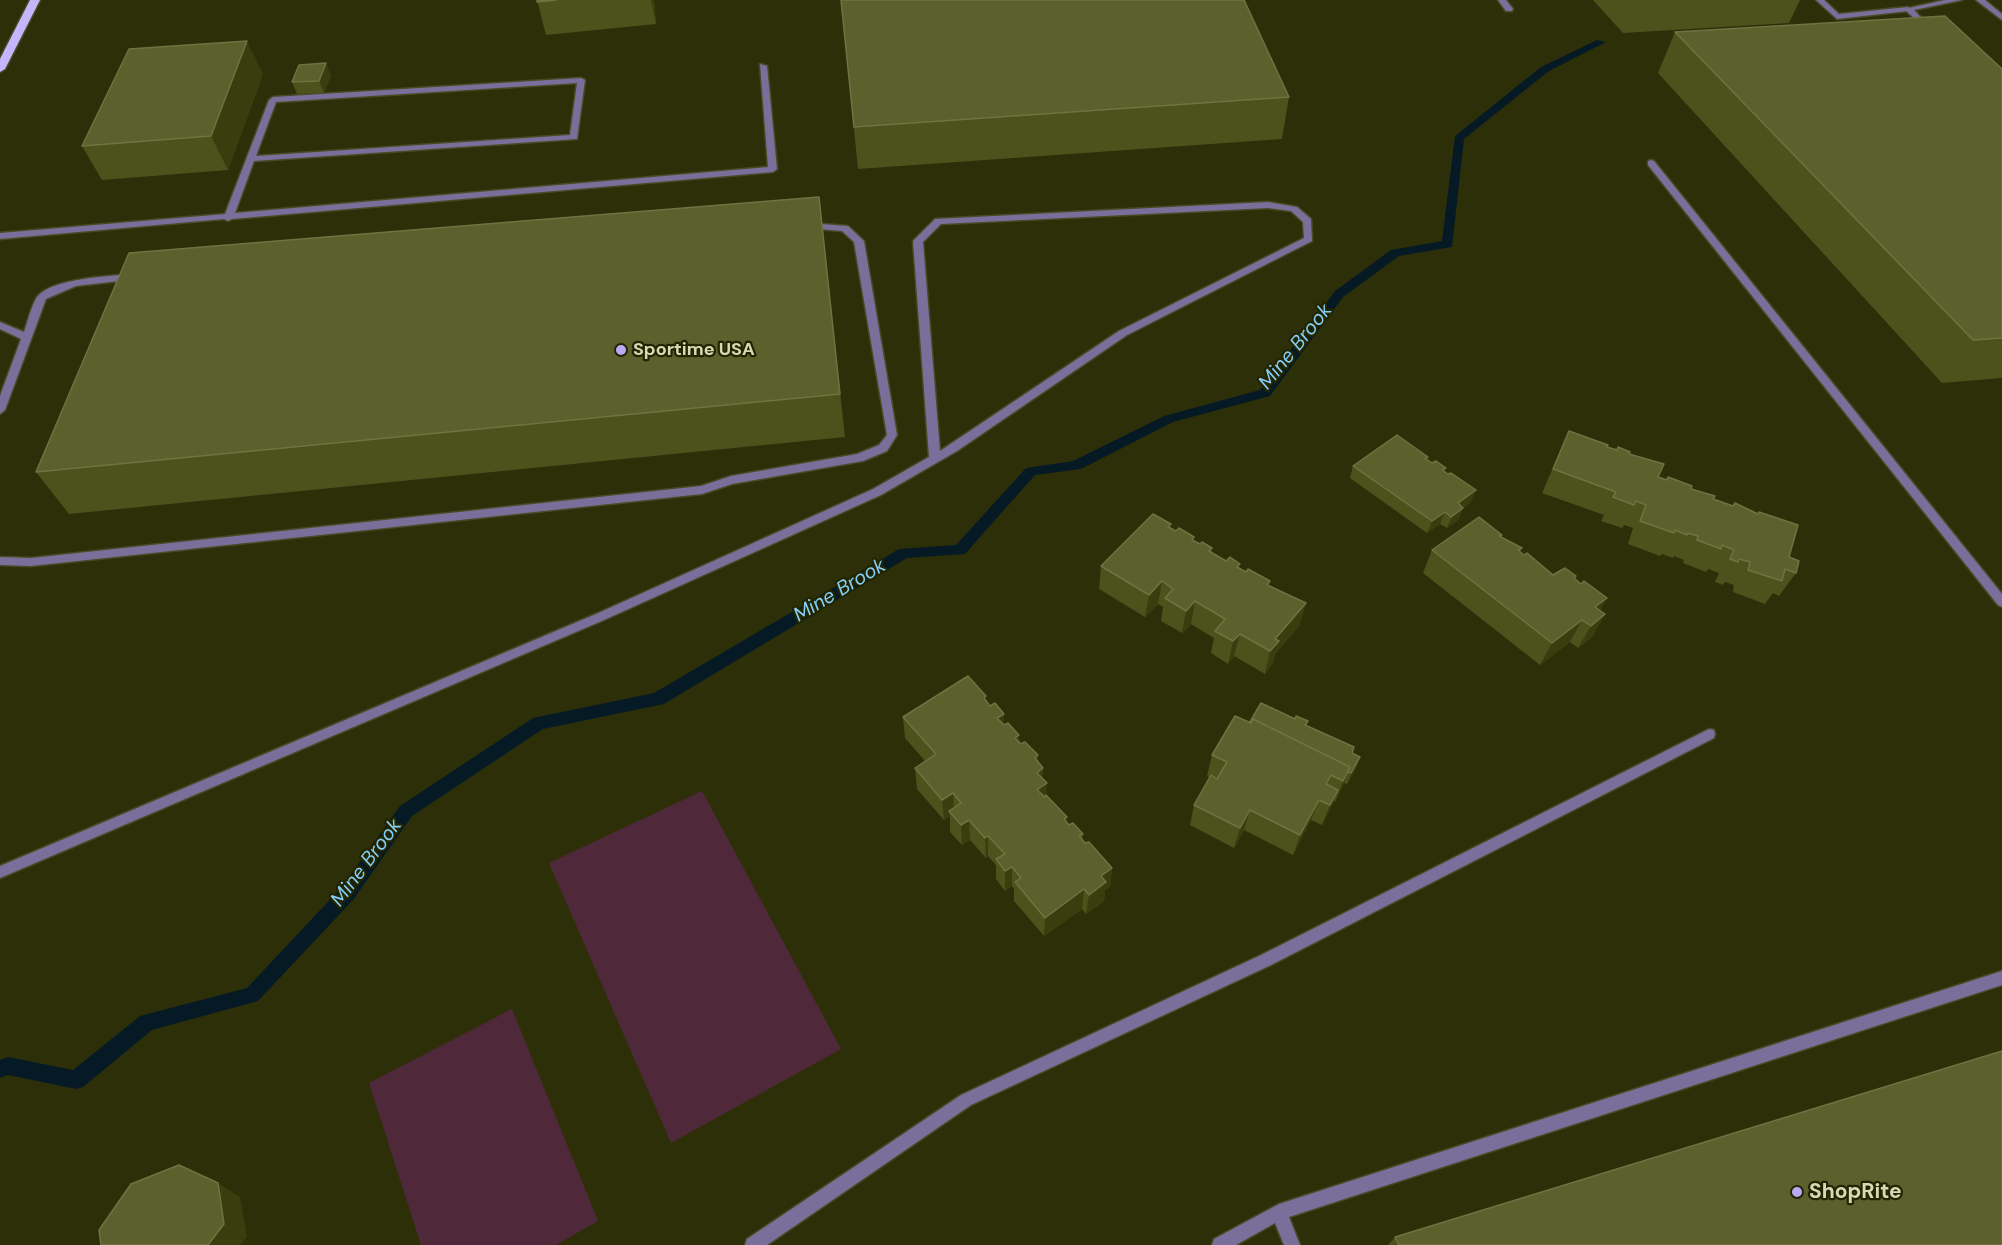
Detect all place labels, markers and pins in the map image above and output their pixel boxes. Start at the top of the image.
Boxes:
place label: Sportime USA [633,339,755,361]
marker: Sportime USA [614,343,628,357]
place label: ShopRite [1809,1179,1902,1205]
marker: ShopRite [1790,1185,1804,1199]

